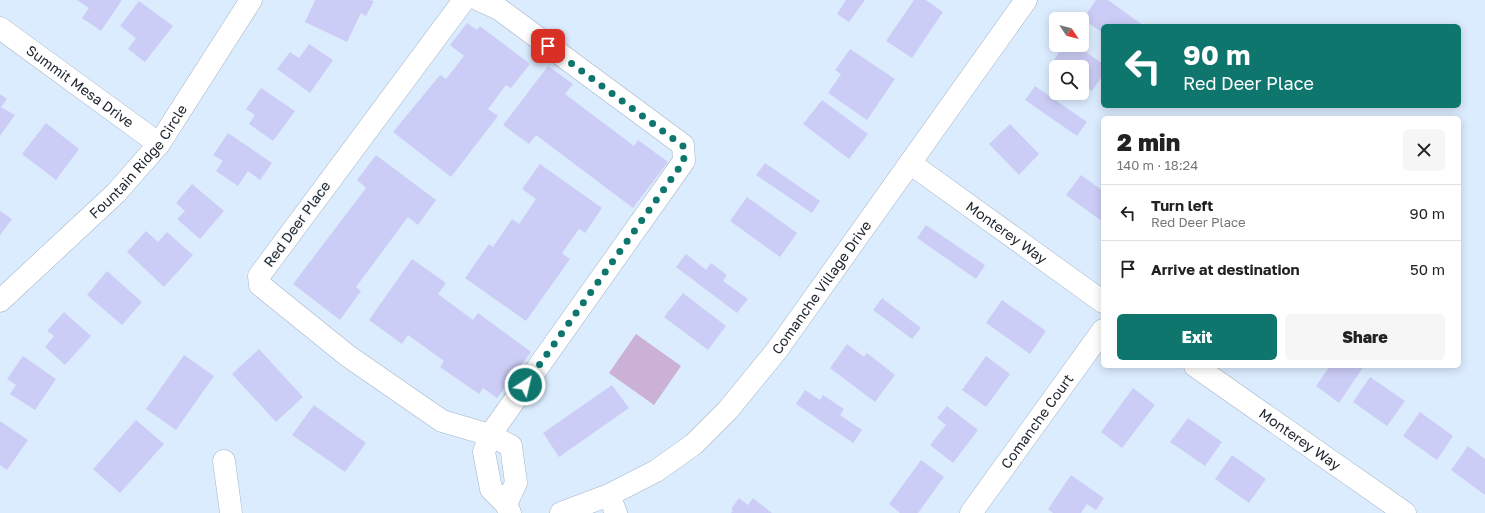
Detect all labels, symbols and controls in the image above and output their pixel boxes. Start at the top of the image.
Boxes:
north arrow [1049,12,1089,52]
map controls [1049,12,1089,100]
pin [531,29,565,63]
icon: arrive [537,35,559,57]
text: 90 m [1183,38,1250,71]
icon: left [1117,40,1169,92]
street label: Summit Mesa Drive [23,41,137,131]
button: search [1049,60,1089,100]
text: Red Deer Place [1183,72,1314,94]
street label: Fountain Ridge Circle [85,101,190,222]
text: 2 min [1117,127,1180,156]
button: close [1403,129,1445,171]
text: 140 m · 18:24 [1117,157,1198,173]
street label: Red Deer Place [260,177,333,270]
text: Turn left [1151,196,1213,214]
street label: Monterey Way [963,197,1051,267]
icon: left [1117,202,1139,224]
text: 90 m [1410,204,1445,222]
text: Red Deer Place [1151,214,1246,230]
street label: Comanche Village Drive [768,217,874,357]
icon: arrive [1117,258,1139,280]
text: Arrive at destination [1151,260,1300,278]
text: 50 m [1410,260,1445,278]
button: Exit [1117,314,1277,360]
button: Share [1285,314,1445,360]
position arrow [504,364,546,406]
street label: Comanche Court [997,370,1077,472]
street label: Monterey Way [1256,405,1344,473]

